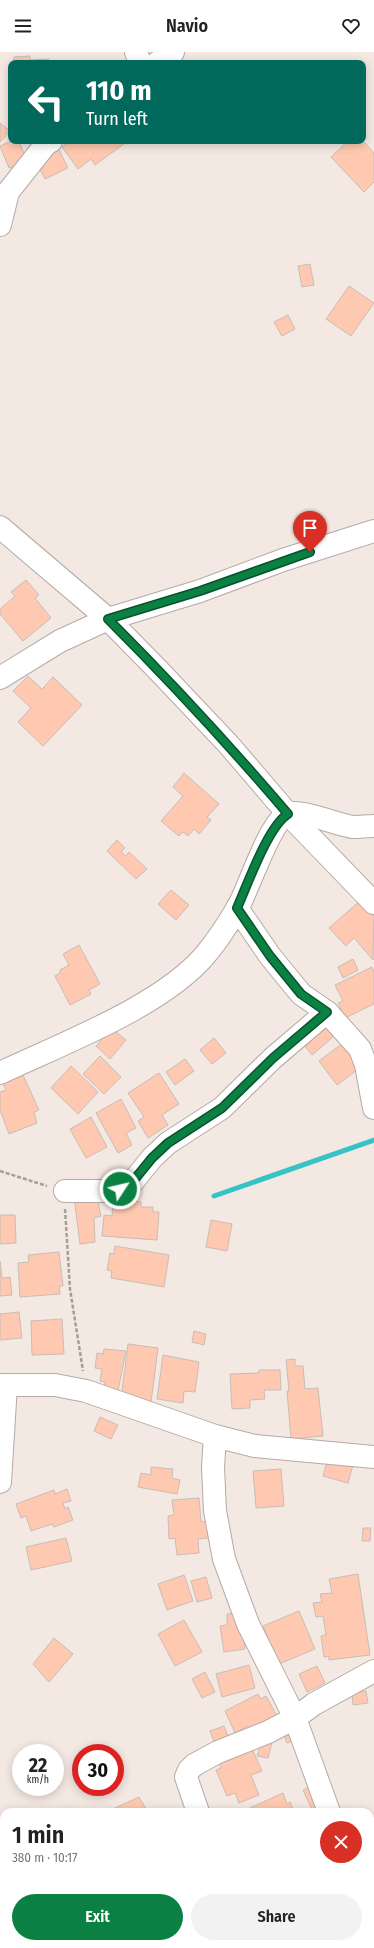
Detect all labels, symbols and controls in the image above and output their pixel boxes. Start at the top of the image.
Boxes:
icon: menu [12,15,34,37]
text: Navio [166,15,208,37]
icon: heart [340,15,362,37]
text: 110 m [86,74,152,107]
icon: left [20,76,72,128]
text: Turn left [86,108,148,130]
pin [293,511,327,552]
icon: arrive [299,517,321,539]
position arrow [99,1168,141,1210]
speed limit sign: 30 [72,1744,124,1796]
text: 22 [29,1753,47,1777]
text: km/h [27,1774,49,1786]
text: 1 min [12,1821,64,1849]
button: close [320,1821,362,1863]
text: 380 m · 10:17 [12,1850,77,1865]
button: Exit [12,1894,183,1940]
button: Share [191,1894,362,1940]

